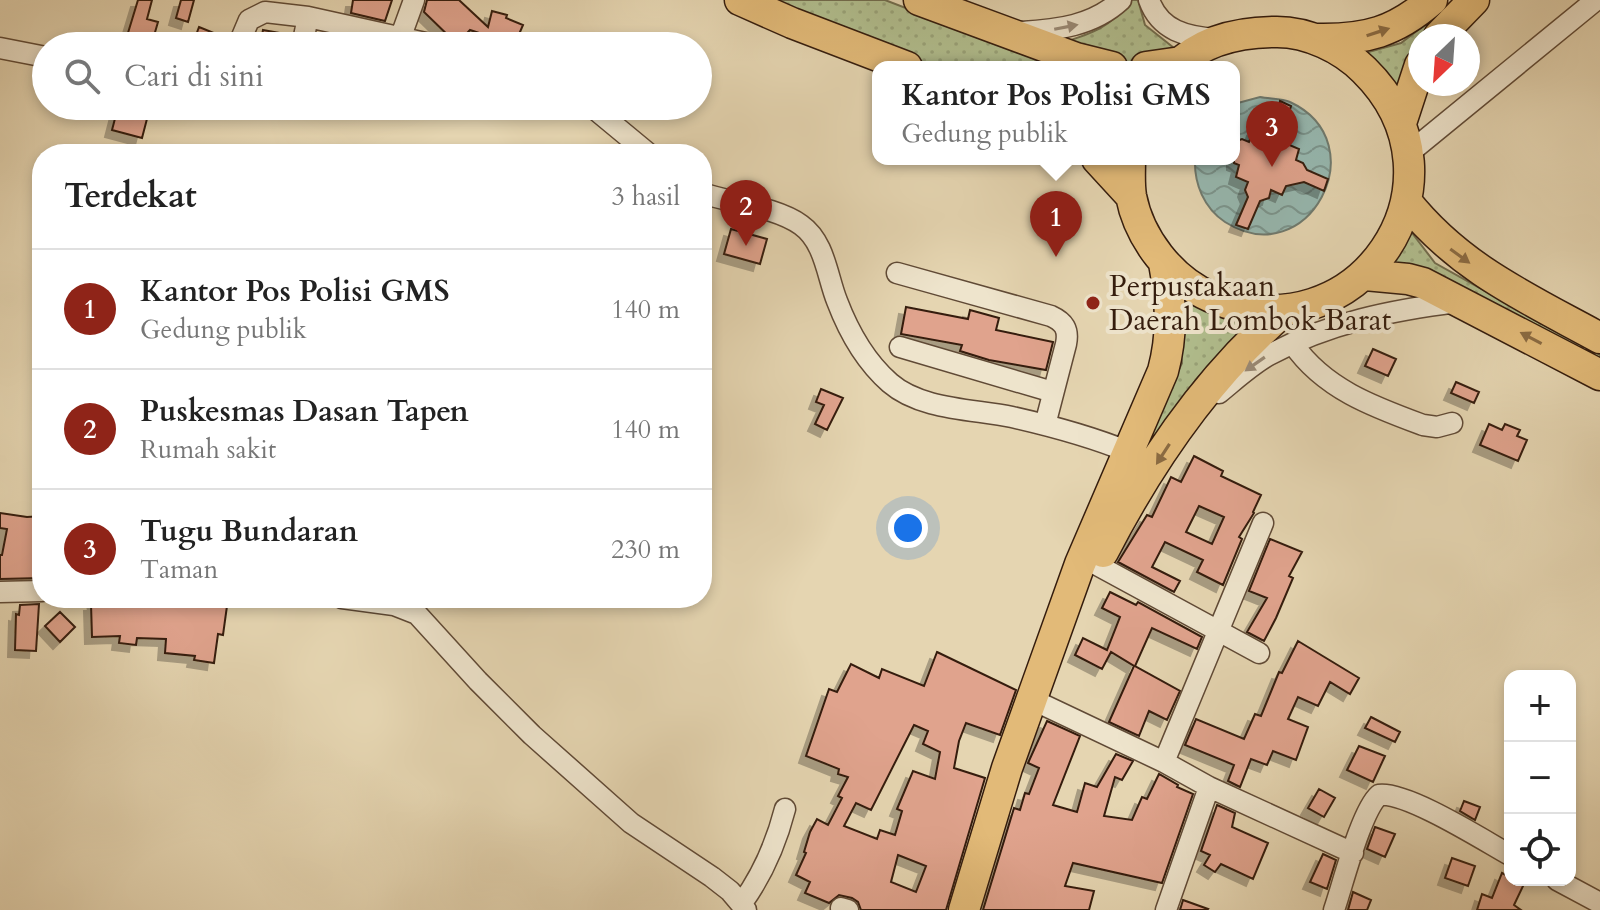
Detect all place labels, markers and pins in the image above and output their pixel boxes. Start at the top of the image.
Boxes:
pin: 3 [1246,101,1298,167]
pin: 2 [720,180,772,246]
pin: 1 [1030,191,1082,257]
place label: Perpustakaan Daerah Lombok Barat [1109,266,1392,341]
marker: Perpustakaan Daerah Lombok Barat [1084,294,1102,312]

